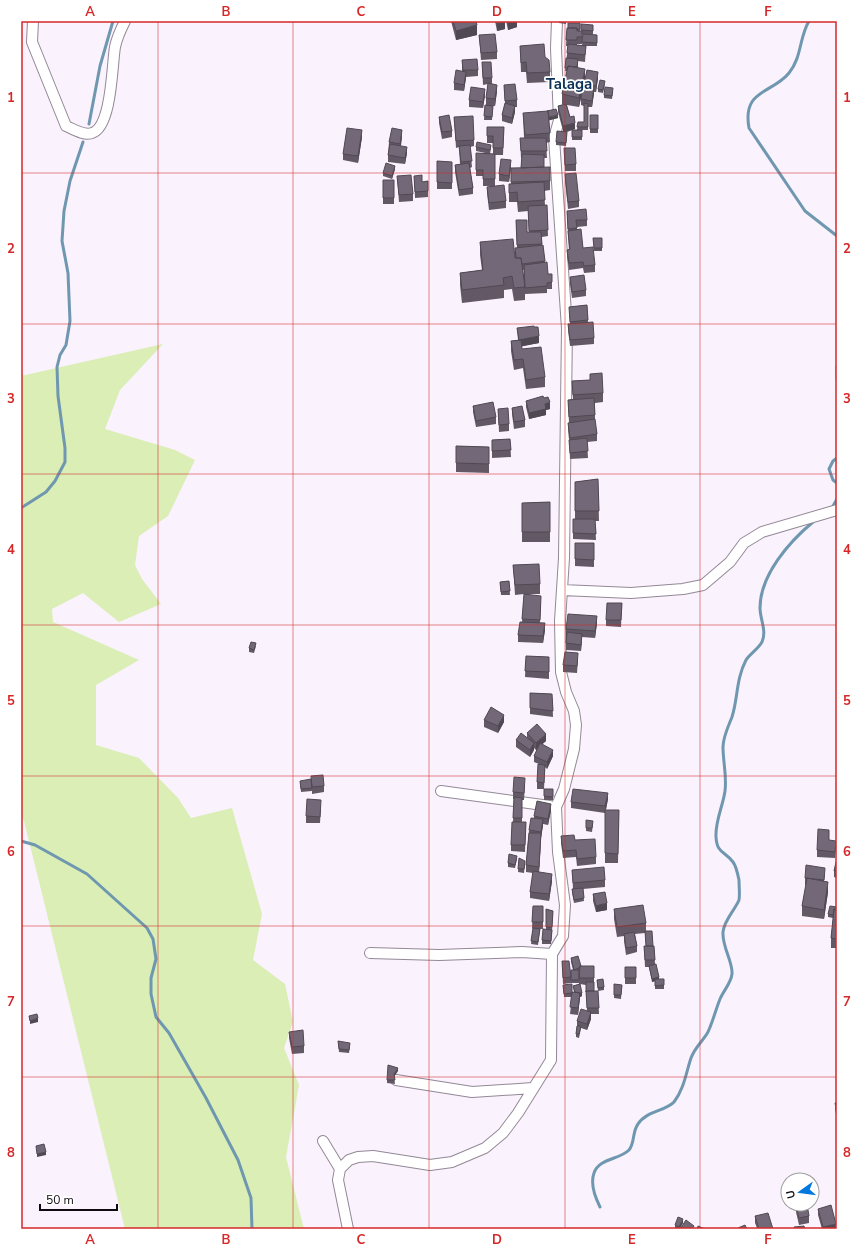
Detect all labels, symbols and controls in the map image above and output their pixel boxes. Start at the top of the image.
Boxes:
text: A [85,3,95,21]
text: B [222,3,231,21]
text: C [357,3,366,21]
text: D [492,3,502,21]
text: E [628,3,636,21]
text: F [764,3,772,21]
district label: Talaga [546,74,592,94]
text: 1 [7,89,15,107]
text: 1 [843,89,851,107]
text: 2 [7,240,15,258]
text: 2 [843,240,851,258]
text: 3 [7,390,15,408]
text: 3 [843,390,851,408]
text: 4 [7,541,15,559]
text: 4 [843,541,851,559]
text: 5 [7,692,15,710]
text: 5 [843,692,851,710]
text: 6 [7,843,15,861]
text: 6 [843,843,851,861]
text: 7 [7,993,15,1011]
text: 7 [843,993,851,1011]
text: 8 [7,1144,15,1162]
text: 8 [843,1144,851,1162]
north arrow [780,1172,820,1212]
scale bar [40,1186,117,1212]
text: U [783,1189,799,1200]
text: 50 m [46,1192,74,1208]
text: A [85,1231,95,1249]
text: B [222,1231,231,1249]
text: C [357,1231,366,1249]
text: D [492,1231,502,1249]
text: E [628,1231,636,1249]
text: F [764,1231,772,1249]

